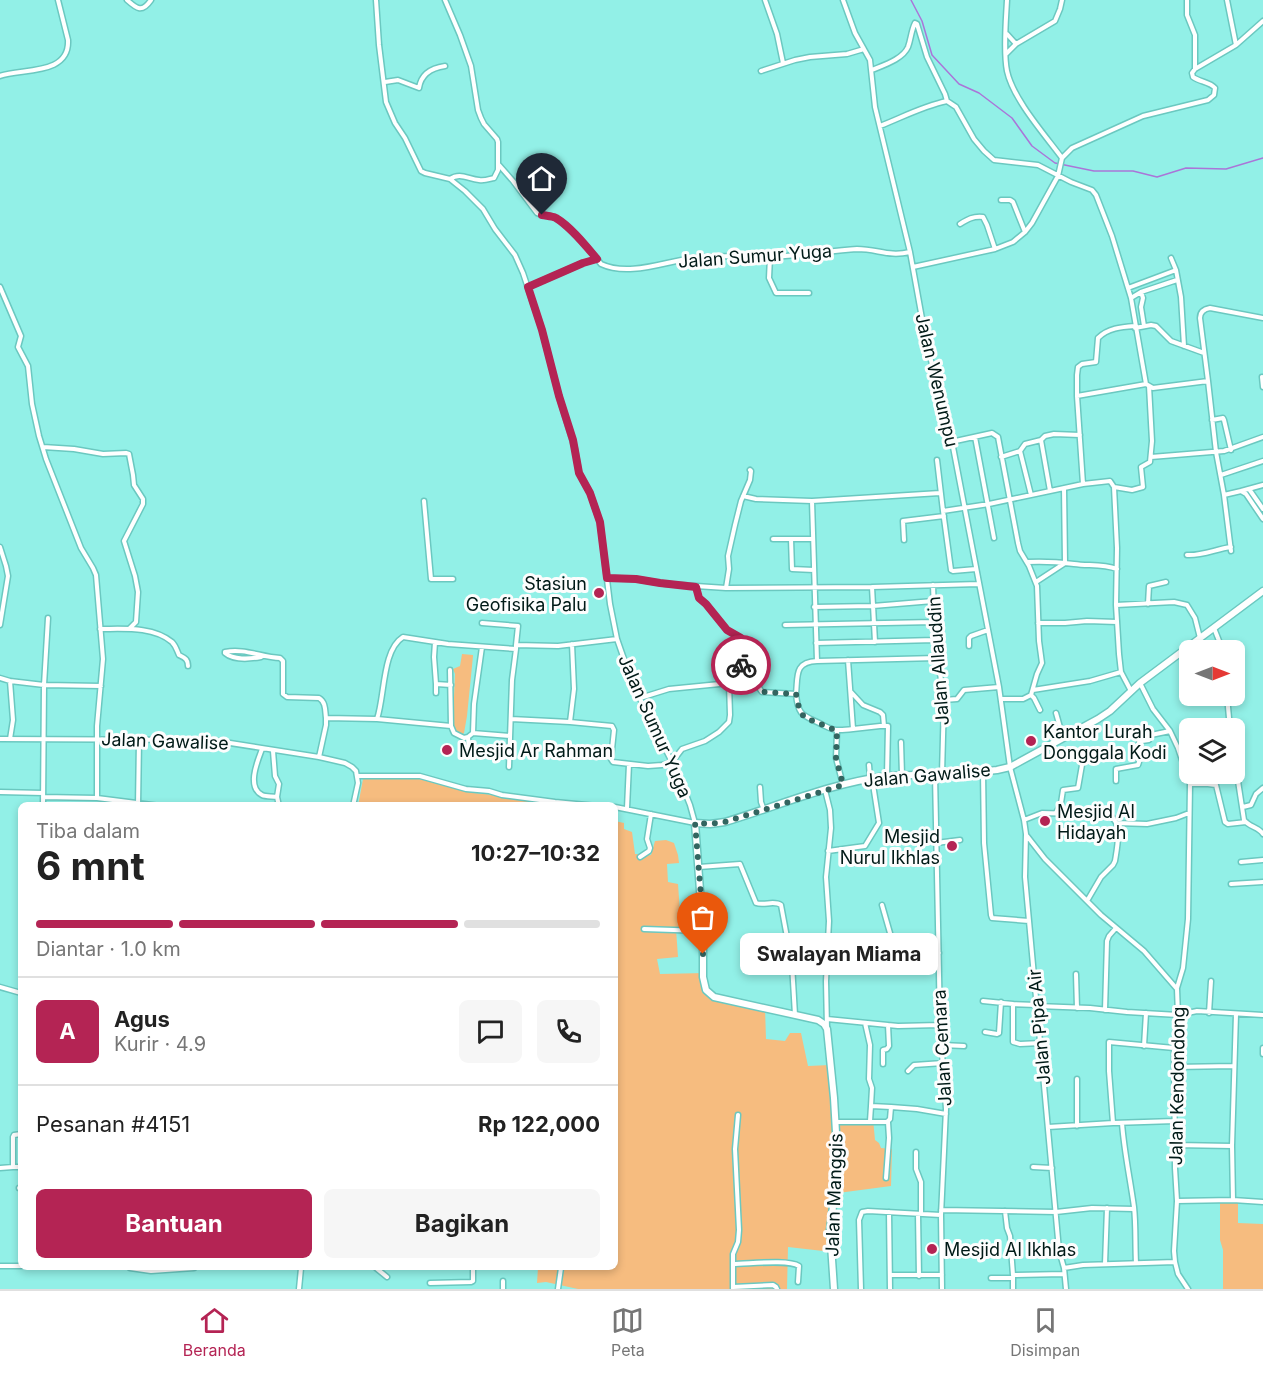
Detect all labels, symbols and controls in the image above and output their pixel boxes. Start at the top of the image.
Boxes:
pin [516,153,567,215]
icon: home [525,162,558,195]
street label: Jalan Sumur Yuga [677,240,833,272]
street label: Jalan Wenumpu [911,311,963,449]
place label: Stasiun Geofisika Palu [466,573,587,615]
marker: Stasiun Geofisika Palu [592,586,606,600]
street label: Jalan Allauddin [923,596,953,726]
courier [711,635,771,695]
north arrow [1179,640,1245,706]
map controls [1179,640,1245,784]
icon: bike [725,649,758,682]
street label: Jalan Sumur Yuga [614,651,696,801]
button: layers [1179,718,1245,784]
place label: Kantor Lurah Donggala Kodi [1043,721,1167,763]
street label: Jalan Gawalise [101,728,229,754]
marker: Kantor Lurah Donggala Kodi [1024,734,1038,748]
place label: Mesjid Ar Rahman [459,740,613,761]
marker: Mesjid Ar Rahman [440,743,454,757]
street label: Jalan Gawalise [863,759,991,791]
place label: Mesjid Al Hidayah [1057,801,1135,843]
marker: Mesjid Al Hidayah [1038,814,1052,828]
text: Tiba dalam [36,819,140,843]
place label: Mesjid Nurul Ikhlas [840,826,940,868]
marker: Mesjid Nurul Ikhlas [945,839,959,853]
text: 10:27–10:32 [471,840,600,866]
text: 6 mnt [36,842,145,889]
pin [677,892,728,954]
icon: bag [686,901,719,934]
callout: Swalayan Miama [739,933,937,975]
text: Diantar · 1.0 km [36,937,181,961]
text: Swalayan Miama [757,942,921,966]
street label: Jalan Pipa Air [1023,968,1055,1086]
street label: Jalan Cemara [928,989,956,1107]
button: chat [459,1000,522,1063]
button: phone [537,1000,600,1063]
text: Agus [114,1006,170,1032]
street label: Jalan Kendondong [1165,1006,1189,1166]
text: A [59,1018,76,1044]
text: Kurir · 4.9 [114,1032,206,1056]
text: Pesanan #4151 [36,1111,190,1137]
text: Rp 122,000 [478,1111,600,1137]
street label: Jalan Manggis [821,1133,847,1257]
button: Bantuan [36,1189,312,1258]
button: Bagikan [324,1189,600,1258]
place label: Mesjid Al Ikhlas [944,1239,1076,1260]
marker: Mesjid Al Ikhlas [925,1242,939,1256]
tab: Beranda [183,1304,246,1360]
tab: Peta [611,1304,645,1360]
tab: Disimpan [1010,1304,1080,1360]

